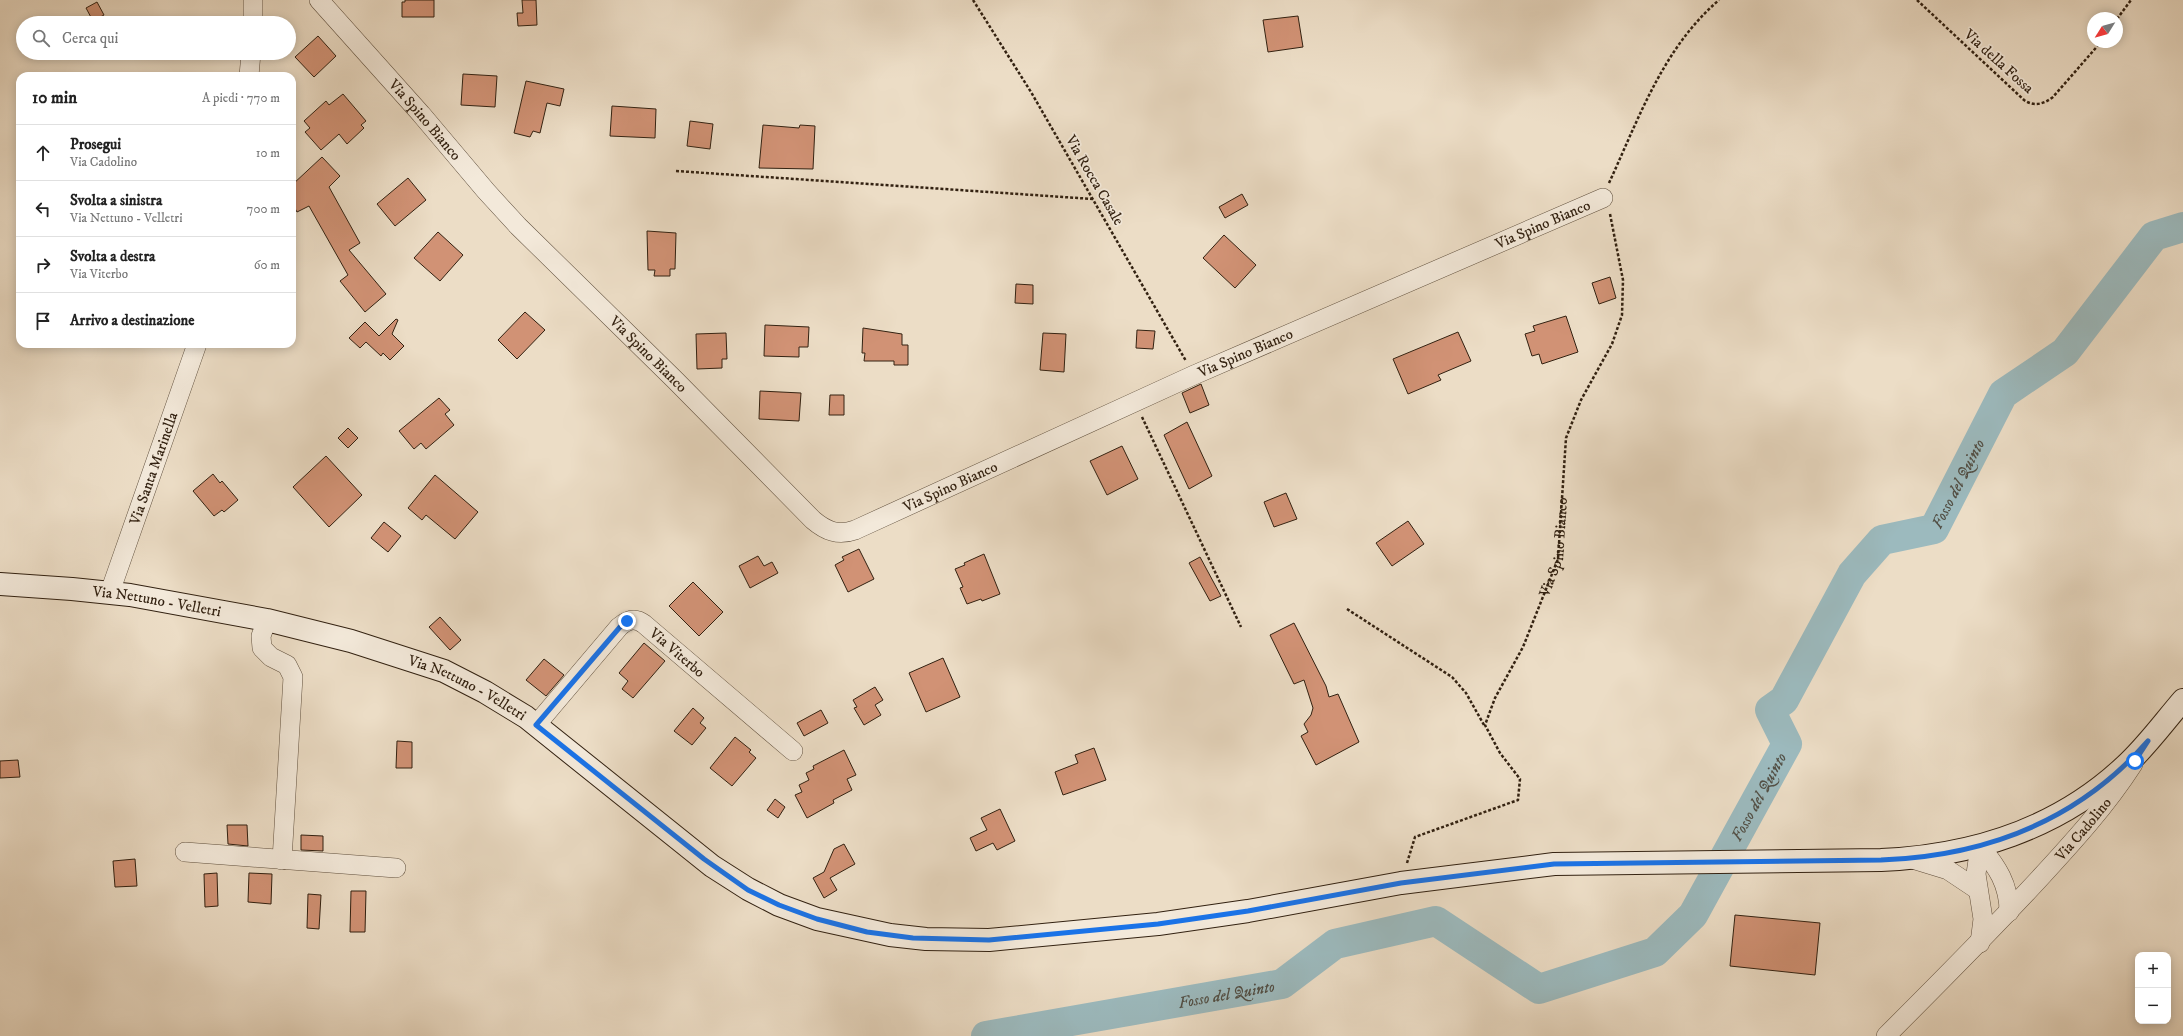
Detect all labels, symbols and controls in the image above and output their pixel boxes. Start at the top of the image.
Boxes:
north arrow [2087,12,2123,48]
search box [16,16,296,60]
street label: Via della Fossa [1959,24,2038,98]
icon: search [30,27,52,49]
text: Cerca qui [62,29,118,48]
street label: Via Spino Bianco [384,75,465,165]
text: 10 min [32,87,77,109]
text: A piedi · 770 m [202,90,280,106]
street label: Via Rocca Casale [1061,131,1128,229]
text: Prosegui [70,135,121,154]
icon: ahead [32,142,54,164]
text: 10 m [256,145,280,161]
text: Via Cadolino [70,154,137,170]
text: Svolta a sinistra [70,191,162,210]
street label: Via Spino Bianco [1492,196,1593,254]
icon: left [32,198,54,220]
text: 700 m [247,201,280,217]
text: Via Nettuno - Velletri [70,210,183,226]
text: Svolta a destra [70,247,155,266]
icon: right [32,254,54,276]
text: 60 m [254,257,280,273]
text: Via Viterbo [70,266,128,282]
icon: arrive [32,310,54,332]
text: Arrivo a destinazione [70,311,194,330]
street label: Via Spino Bianco [605,311,691,397]
street label: Via Spino Bianco [1194,324,1296,383]
street label: Via Santa Marinella [125,409,183,528]
water label: Fosso del Quinto [1927,436,1989,532]
street label: Via Spino Bianco [899,457,1001,517]
street label: Via Spino Bianco [1535,497,1572,601]
street label: Via Nettuno - Velletri [91,582,223,621]
route end [618,612,636,630]
street label: Via Viterbo [645,623,709,682]
street label: Via Nettuno - Velletri [405,651,530,725]
water label: Fosso del Quinto [1727,749,1791,845]
route start [2126,752,2144,770]
street label: Via Cadolino [2051,794,2116,866]
map controls [2135,952,2171,1024]
button: + [2135,952,2171,988]
water label: Fosso del Quinto [1177,976,1276,1013]
button: − [2135,988,2171,1024]

